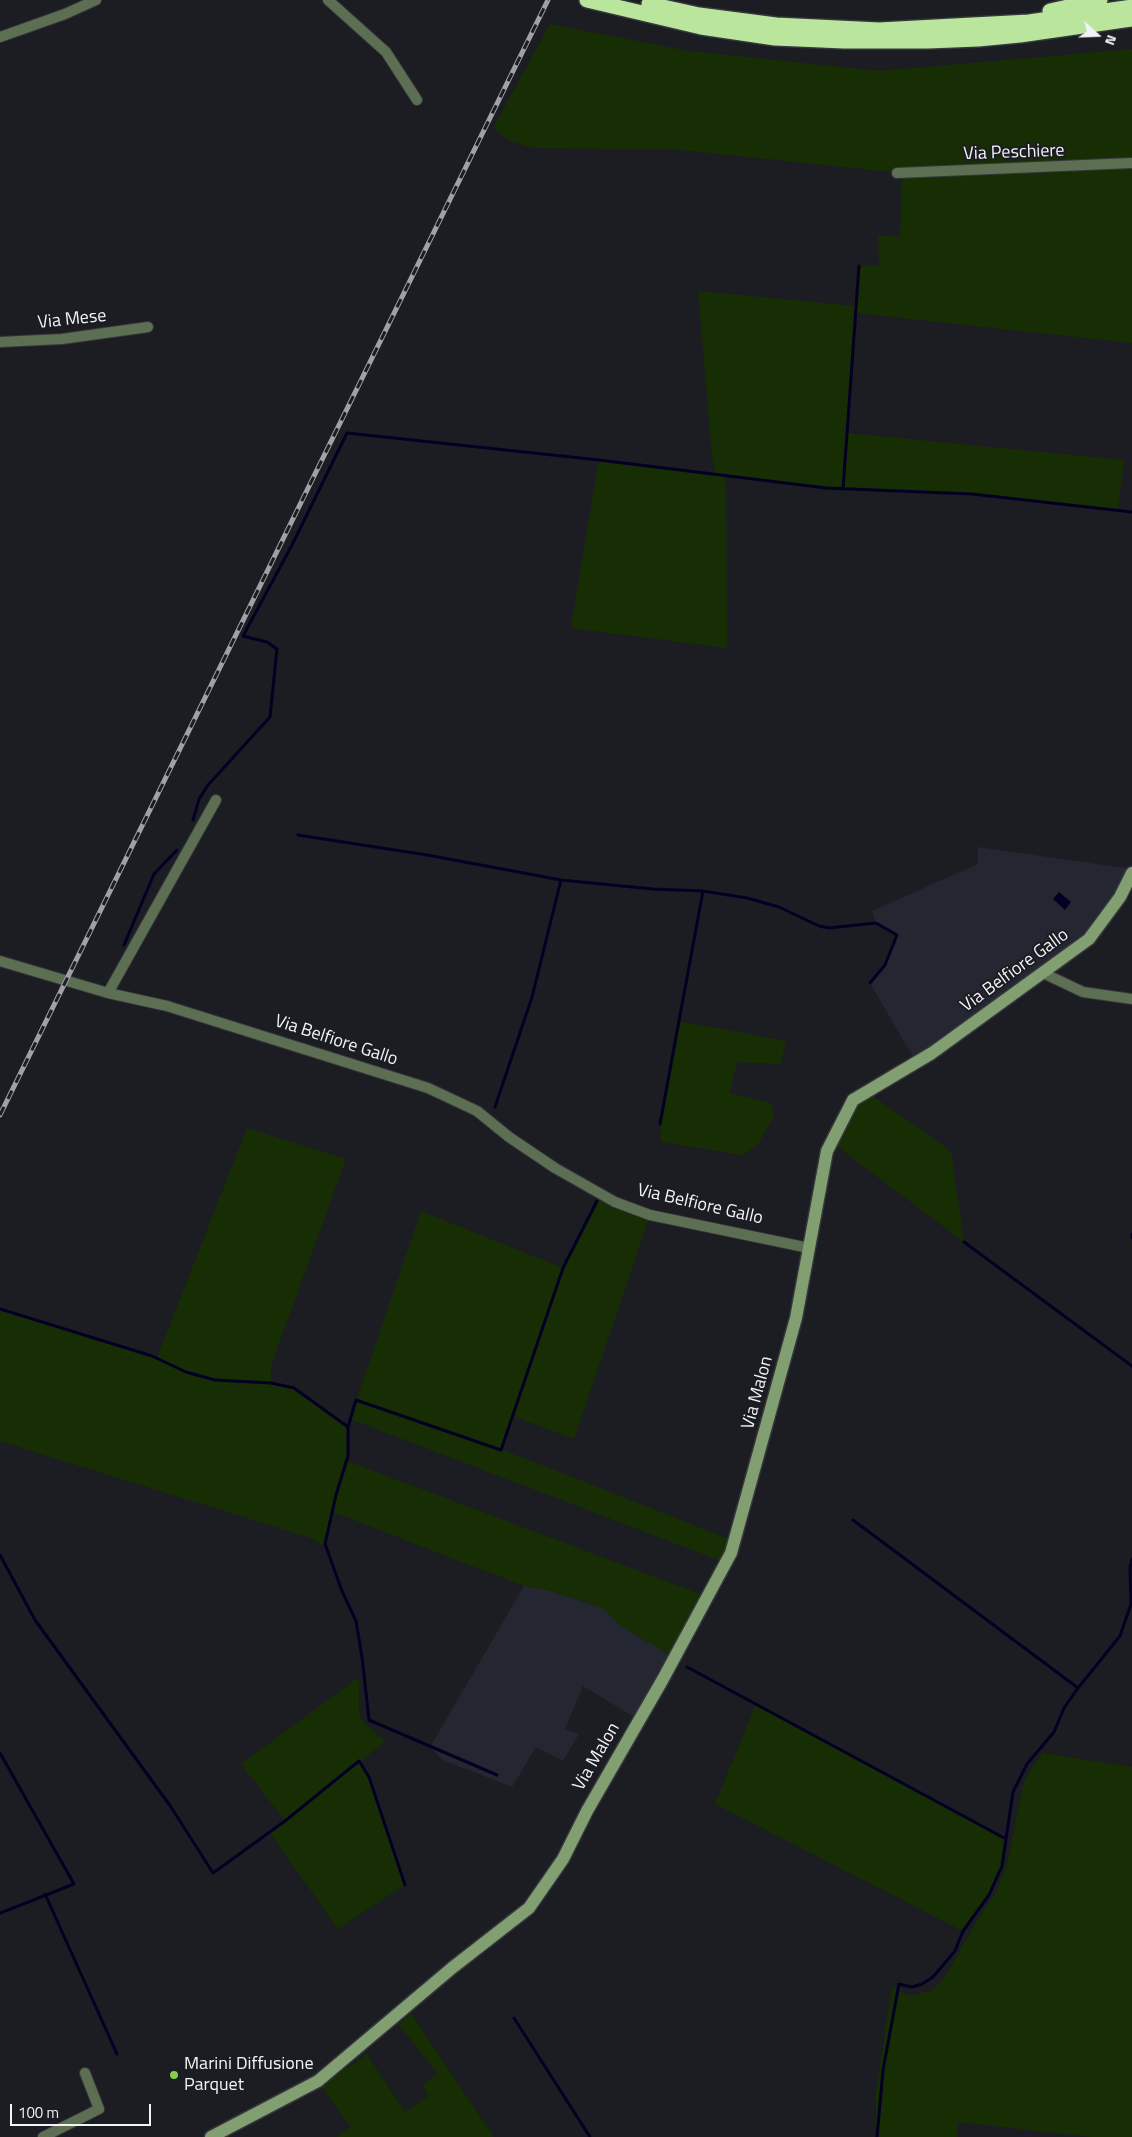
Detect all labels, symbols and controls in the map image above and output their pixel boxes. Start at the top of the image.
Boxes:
north arrow [1072,10,1122,60]
text: N [1100,32,1123,48]
street label: Via Peschiere [963,140,1065,166]
street label: Via Mese [37,306,107,334]
street label: Via Belfiore Gallo [957,925,1073,1017]
street label: Via Belfiore Gallo [272,1011,400,1071]
street label: Via Belfiore Gallo [635,1180,765,1230]
street label: Via Malon [738,1354,778,1432]
street label: Via Malon [569,1719,625,1795]
place label: Marini Diffusione Parquet [184,2054,313,2096]
marker: Marini Diffusione Parquet [168,2069,180,2081]
scale bar [12,2094,154,2126]
text: 100 m [18,2101,59,2124]

